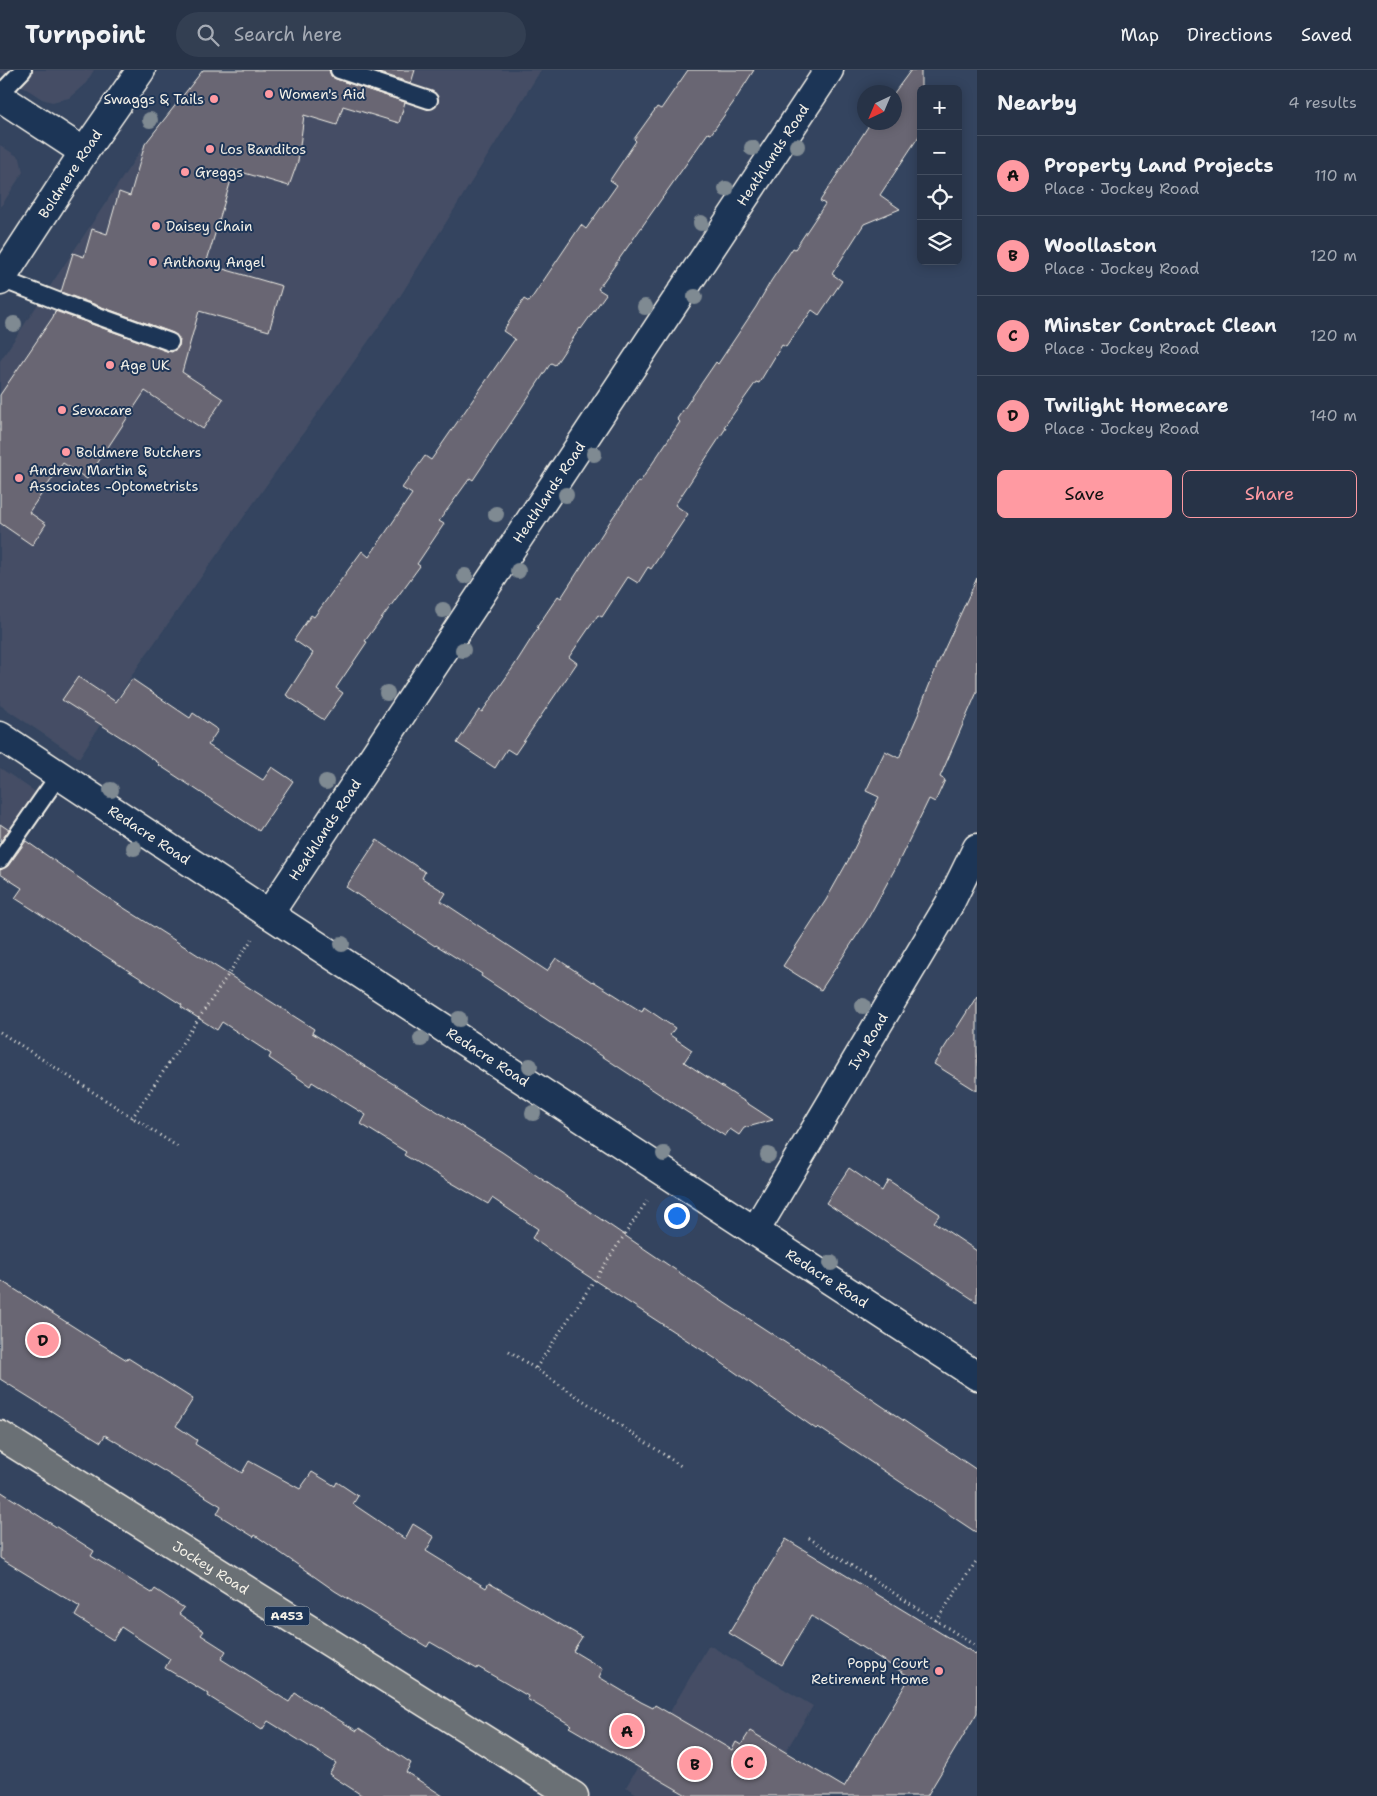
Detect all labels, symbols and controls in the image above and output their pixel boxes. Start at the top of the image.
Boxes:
search box [176,12,526,57]
text: Turnpoint [25,19,146,51]
icon: search [194,21,222,49]
text: Search here [234,22,342,47]
text: Map [1121,23,1159,47]
text: Directions [1187,23,1273,47]
text: Saved [1301,23,1352,47]
place label: Women's Aid [279,85,365,103]
north arrow [857,85,902,130]
map controls [917,85,962,265]
button: + [917,85,962,130]
marker: Women's Aid [263,88,275,100]
text: Nearby [997,89,1077,117]
place label: Swaggs & Tails [103,90,204,108]
text: 4 results [1288,92,1357,113]
marker: Swaggs & Tails [208,93,220,105]
street label: Heathlands Road [733,101,813,209]
street label: Boldmere Road [34,126,106,222]
button: − [917,130,962,175]
place label: Los Banditos [220,140,306,158]
marker: Los Banditos [204,143,216,155]
text: Property Land Projects [1044,153,1273,178]
place label: Greggs [195,163,243,181]
text: A [1007,165,1019,186]
text: 110 m [1314,165,1357,186]
marker: Greggs [179,166,191,178]
button: locate [917,175,962,220]
text: Place · Jockey Road [1044,178,1199,199]
place label: Daisey Chain [166,217,253,235]
marker: Daisey Chain [150,220,162,232]
button: layers [917,220,962,265]
text: Woollaston [1044,233,1157,258]
text: B [1008,245,1018,266]
text: 120 m [1310,245,1357,266]
place label: Anthony Angel [163,253,266,271]
marker: Anthony Angel [147,256,159,268]
text: Place · Jockey Road [1044,258,1199,279]
text: Minster Contract Clean [1044,313,1277,338]
text: C [1008,325,1018,346]
text: 120 m [1310,325,1357,346]
text: Place · Jockey Road [1044,338,1199,359]
place label: Age UK [120,356,170,374]
marker: Age UK [104,359,116,371]
text: Twilight Homecare [1044,393,1229,418]
place label: Sevacare [72,401,132,419]
marker: Sevacare [56,404,68,416]
text: D [1007,405,1019,426]
text: 140 m [1310,405,1357,426]
text: Place · Jockey Road [1044,418,1199,439]
street label: Heathlands Road [509,438,589,547]
place label: Boldmere Butchers [76,443,202,461]
marker: Boldmere Butchers [60,446,72,458]
place label: Andrew Martin & Associates -Optometrists [29,461,199,495]
button: Save [997,470,1172,518]
button: Share [1182,470,1357,518]
marker: Andrew Martin & Associates -Optometrists [13,472,25,484]
street label: Heathlands Road [285,776,365,884]
street label: Redacre Road [105,801,194,869]
street label: Ivy Road [844,1009,892,1073]
street label: Redacre Road [443,1023,533,1090]
your location [664,1203,690,1229]
street label: Redacre Road [782,1245,872,1312]
pin: D [27,1321,59,1359]
street label: Jockey Road [169,1537,252,1598]
road number: A453 [264,1606,310,1625]
place label: Poppy Court Retirement Home [811,1654,929,1688]
marker: Poppy Court Retirement Home [933,1665,945,1677]
pin: A [611,1712,643,1750]
pin: C [733,1743,765,1781]
pin: B [679,1745,711,1783]

